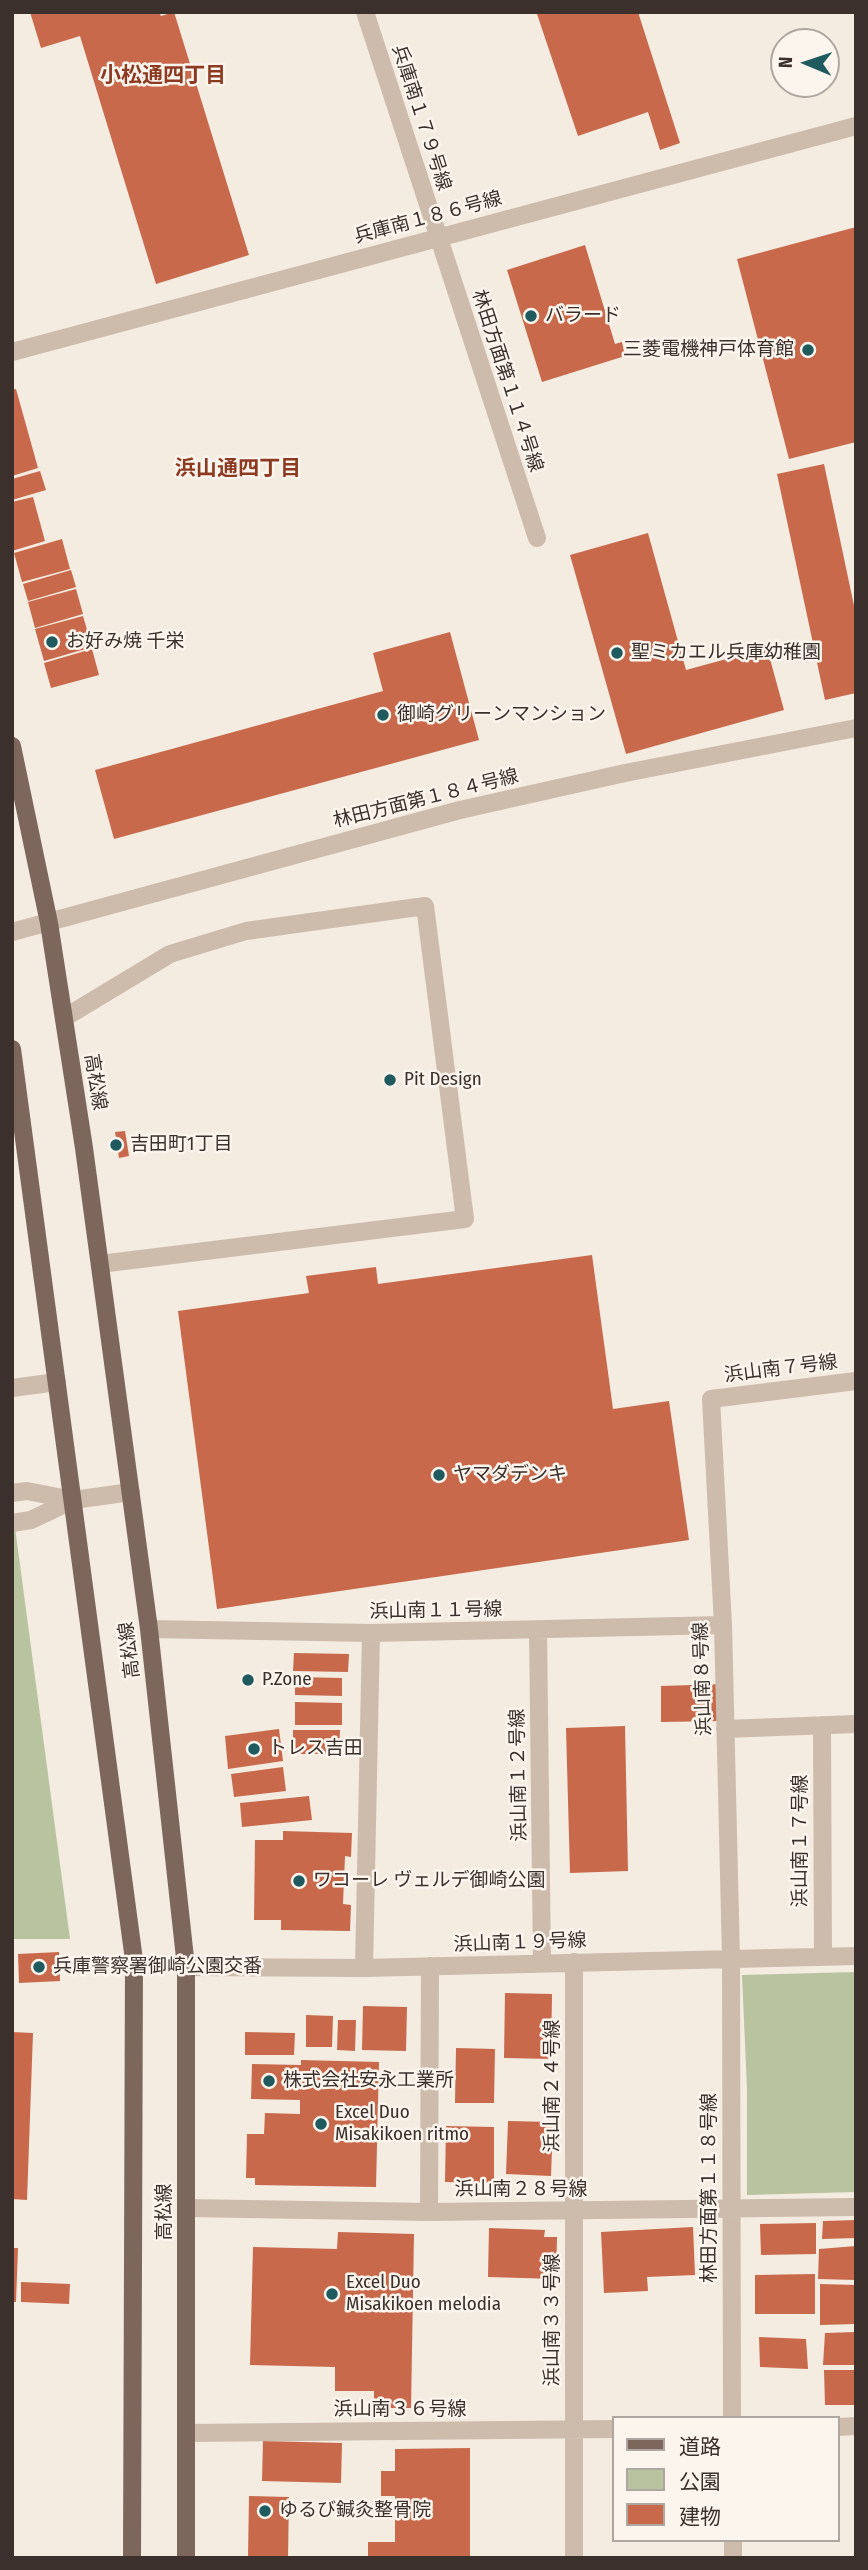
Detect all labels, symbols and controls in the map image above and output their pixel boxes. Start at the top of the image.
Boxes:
north arrow [770,28,840,98]
street label: 兵庫南１７９号線 [387,42,455,194]
text: N [774,56,797,68]
district label: 小松通四丁目 [100,63,226,89]
street label: 兵庫南１８６号線 [352,187,504,249]
street label: 林田方面第１１４号線 [467,287,547,475]
place label: バラード [545,305,621,327]
marker: バラード [523,308,539,324]
place label: 三菱電機神戸体育館 [623,339,794,361]
marker: 三菱電機神戸体育館 [800,342,816,358]
district label: 浜山通四丁目 [175,456,301,482]
place label: お好み焼 千栄 [66,631,184,653]
marker: お好み焼 千栄 [44,634,60,650]
place label: 聖ミカエル兵庫幼稚園 [631,642,821,664]
marker: 聖ミカエル兵庫幼稚園 [609,645,625,661]
place label: 御崎グリーンマンション [397,704,606,726]
marker: 御崎グリーンマンション [375,707,391,723]
street label: 林田方面第１８４号線 [331,765,521,833]
street label: 高松線 [79,1052,111,1112]
place label: Pit Design [404,1069,482,1091]
marker: Pit Design [382,1072,398,1088]
place label: 吉田町1丁目 [130,1134,232,1156]
marker: 吉田町1丁目 [108,1137,124,1153]
street label: 浜山南７号線 [723,1351,839,1387]
place label: ヤマダデンキ [453,1464,567,1486]
marker: ヤマダデンキ [431,1467,447,1483]
street label: 浜山南１１号線 [369,1598,503,1624]
street label: 高松線 [115,1620,145,1680]
street label: 浜山南８号線 [690,1622,716,1736]
place label: P.Zone [262,1669,312,1691]
marker: P.Zone [240,1672,256,1688]
street label: 浜山南１２号線 [506,1708,532,1842]
place label: トレス吉田 [268,1738,363,1760]
marker: トレス吉田 [246,1741,262,1757]
street label: 浜山南１７号線 [790,1775,812,1907]
place label: ワコーレ ヴェルデ御崎公園 [313,1870,545,1892]
marker: ワコーレ ヴェルデ御崎公園 [291,1873,307,1889]
street label: 浜山南１９号線 [453,1929,587,1957]
place label: 兵庫警察署御崎公園交番 [53,1956,262,1978]
marker: 兵庫警察署御崎公園交番 [31,1959,47,1975]
street label: 浜山南２４号線 [542,2020,564,2152]
place label: 株式会社安永工業所 [283,2070,454,2092]
marker: 株式会社安永工業所 [261,2073,277,2089]
street label: 林田方面第１１８号線 [699,2093,721,2283]
place label: Excel Duo Misakikoen ritmo [335,2102,469,2146]
marker: Excel Duo Misakikoen ritmo [313,2116,329,2132]
street label: 浜山南２８号線 [455,2179,587,2201]
street label: 高松線 [154,2184,176,2240]
street label: 浜山南３３号線 [542,2254,564,2386]
place label: Excel Duo Misakikoen melodia [346,2272,501,2316]
marker: Excel Duo Misakikoen melodia [324,2286,340,2302]
street label: 浜山南３６号線 [334,2399,466,2421]
legend [612,2416,840,2542]
text: 道路 [679,2434,721,2460]
text: 公園 [679,2469,721,2495]
place label: ゆるび鍼灸整骨院 [279,2500,431,2522]
marker: ゆるび鍼灸整骨院 [257,2503,273,2519]
text: 建物 [679,2504,721,2530]

